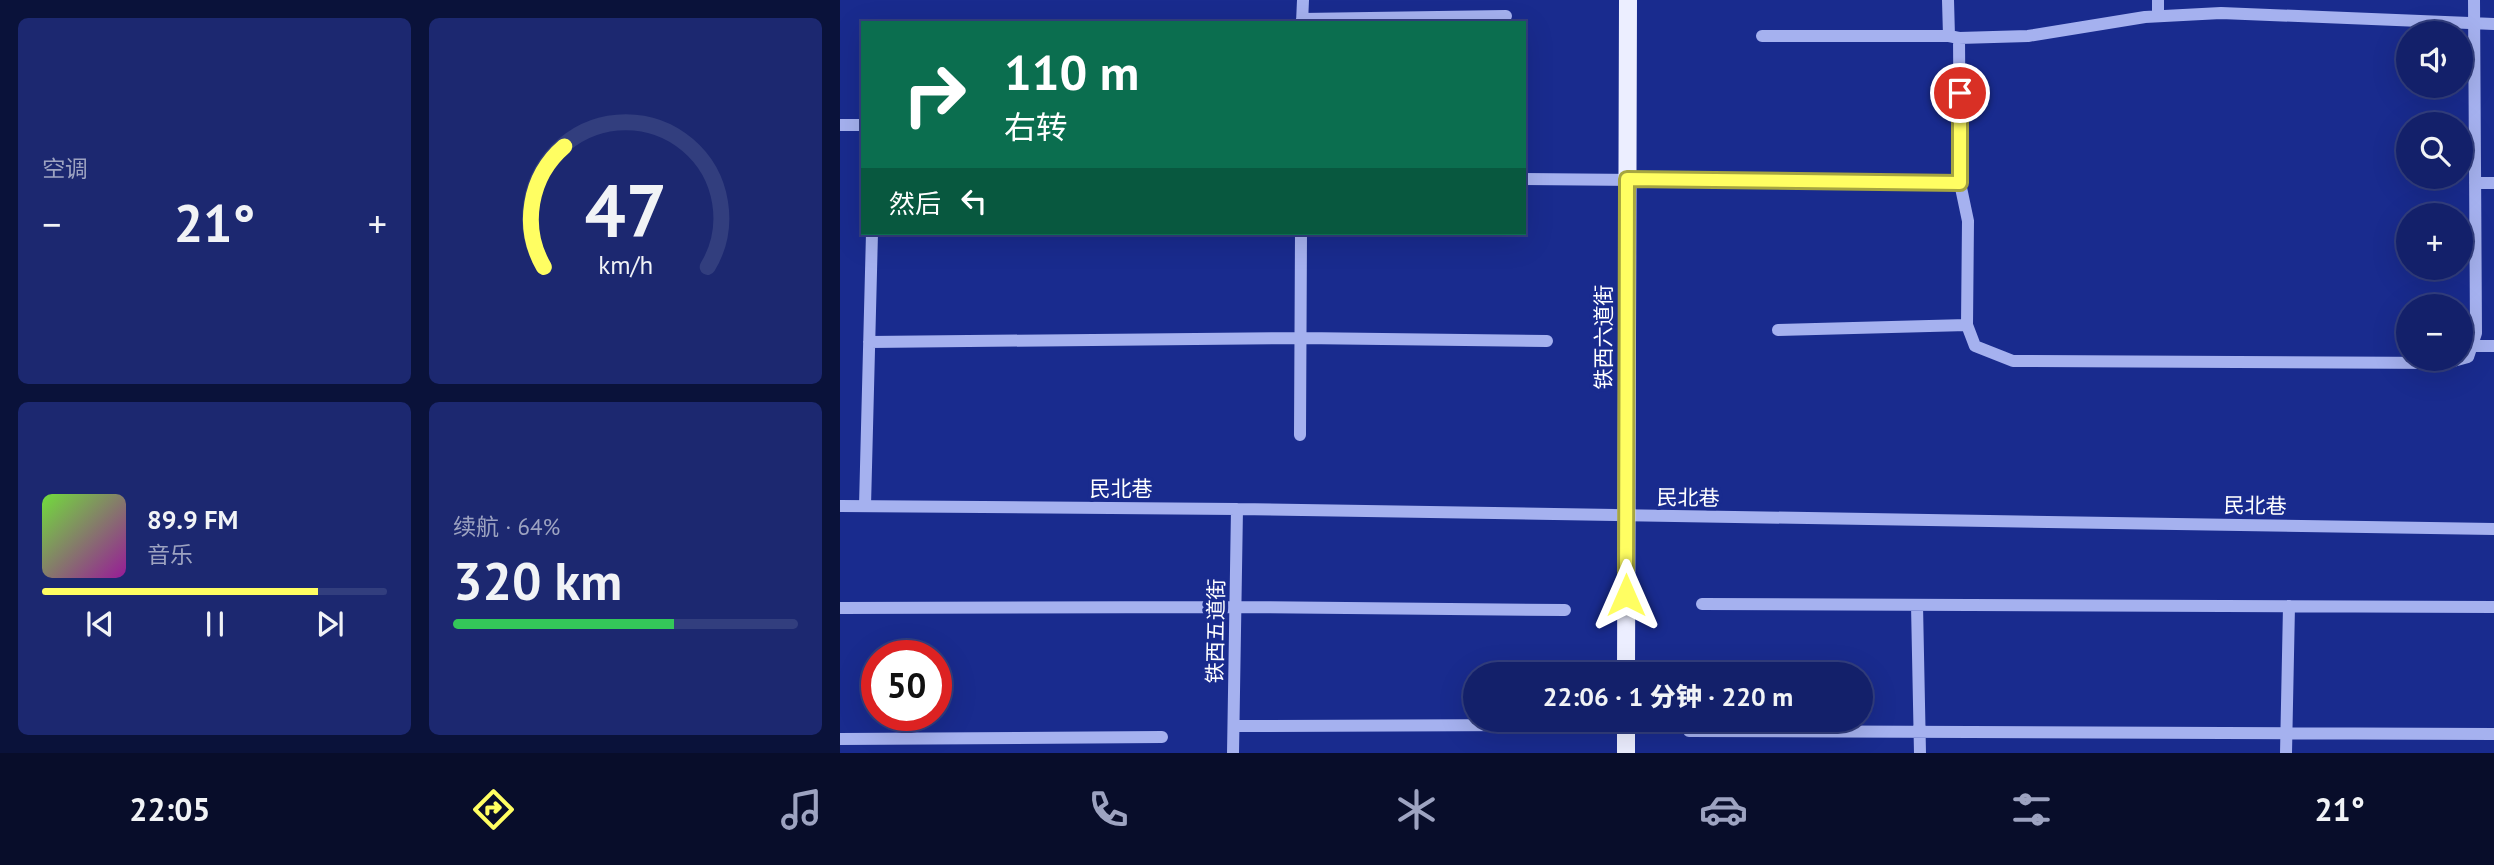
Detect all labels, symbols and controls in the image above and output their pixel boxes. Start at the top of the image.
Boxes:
map controls [2396,21,2473,371]
button: sound [2396,21,2473,98]
text: 110 m [1004,40,1139,104]
icon: right [889,49,980,140]
pin [1930,63,1990,123]
icon: arrive [1941,74,1979,112]
text: 右转 [1004,106,1068,148]
button: search [2396,112,2473,189]
text: 空调 [42,154,88,183]
text: 47 [584,163,667,257]
icon: left [955,182,993,220]
text: 然后 [889,187,941,220]
text: 21° [174,189,255,256]
text: − [42,199,61,248]
text: + [368,199,387,248]
button: + [2396,203,2473,280]
text: km/h [598,249,653,281]
street label: 铁西六道街 [1590,285,1617,390]
button: − [2396,294,2473,371]
street label: 民北巷 [1090,475,1153,502]
street label: 民北巷 [1656,483,1720,512]
street label: 民北巷 [2223,491,2287,520]
text: 89.9 FM [147,503,238,536]
text: 续航 · 64% [453,512,560,541]
text: 音乐 [147,540,193,569]
text: 320 km [453,547,622,614]
position arrow [1589,558,1663,632]
street label: 铁西五道街 [1201,578,1230,684]
icon: previous [81,605,119,643]
icon: pause [196,605,234,643]
icon: next [311,605,349,643]
speed limit sign: 50 [861,640,952,731]
text: 22:06 · 1 分钟 · 220 m [1543,680,1793,713]
icon: directions [469,785,518,834]
icon: music [777,785,826,834]
icon: phone [1084,785,1133,834]
icon: climate [1392,785,1441,834]
icon: car [1699,785,1748,834]
icon: filters [2007,785,2056,834]
text: 22:05 [129,788,210,830]
text: 21° [2314,788,2365,830]

